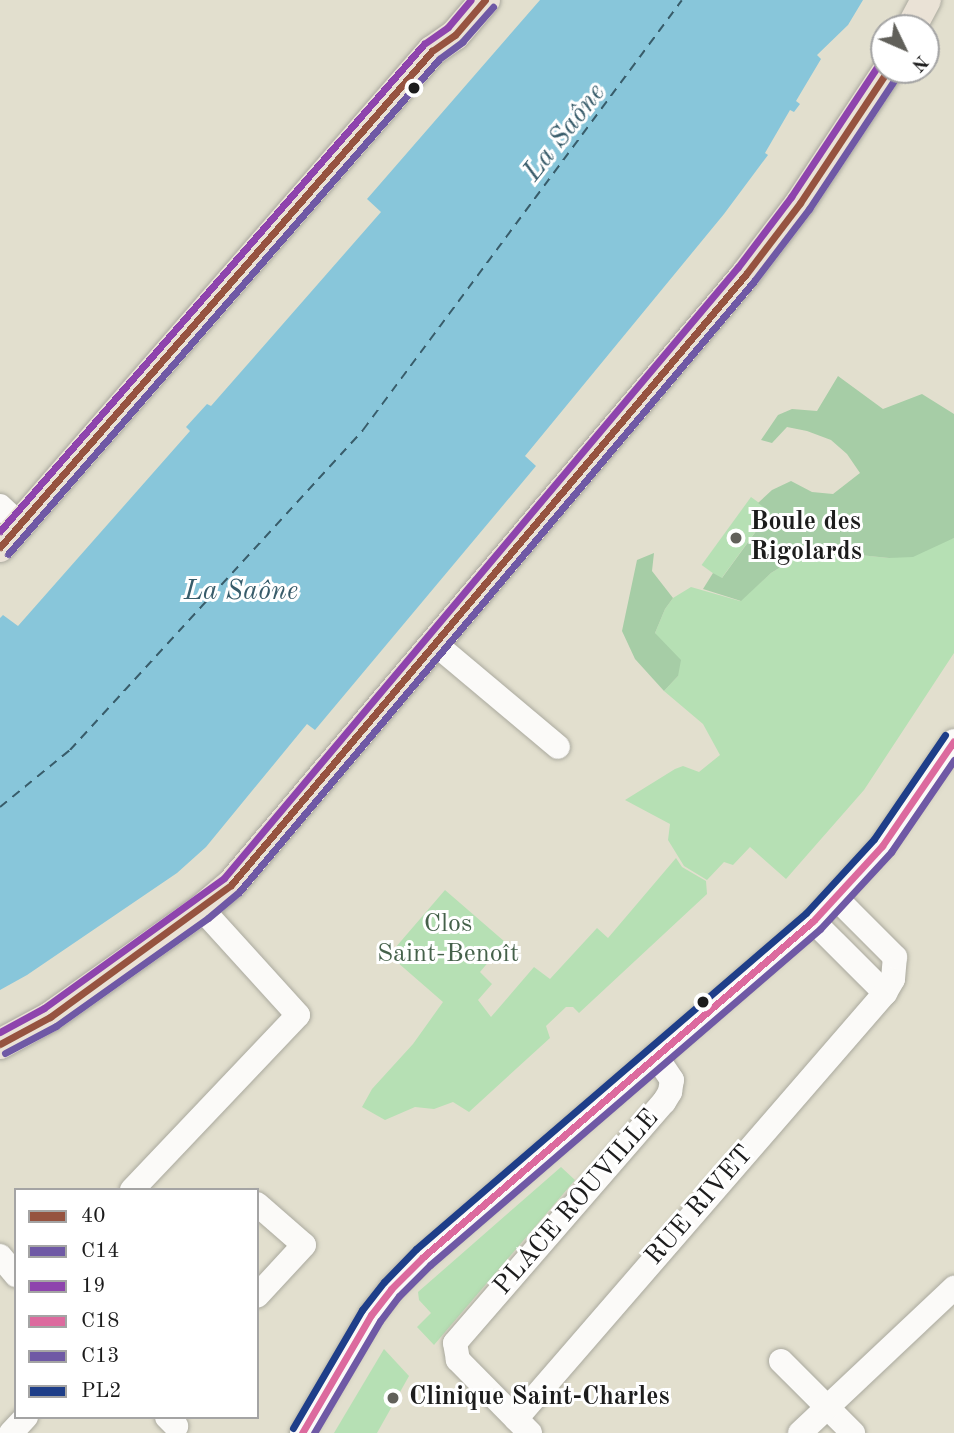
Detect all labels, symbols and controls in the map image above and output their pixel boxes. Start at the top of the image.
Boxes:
north arrow [870,14,940,84]
text: N [907,51,931,74]
water label: La Saône [516,77,614,189]
unlabelled marker [407,81,421,95]
place label: Boule des Rigolards [750,507,862,568]
marker: Boule des Rigolards [728,530,744,546]
water label: La Saône [184,575,298,609]
park label: Clos Saint-Benoît [377,909,519,970]
unlabelled marker [696,995,710,1009]
street label: PLACE ROUVILLE [488,1104,666,1302]
street label: RUE RIVET [639,1140,761,1272]
legend [14,1188,259,1419]
text: 40 [81,1206,105,1227]
text: C14 [81,1241,119,1262]
text: 19 [81,1276,105,1297]
text: C18 [81,1311,119,1332]
text: C13 [81,1346,119,1367]
text: PL2 [81,1381,122,1402]
place label: Clinique Saint-Charles [409,1382,670,1414]
marker: Clinique Saint-Charles [383,1388,403,1408]

